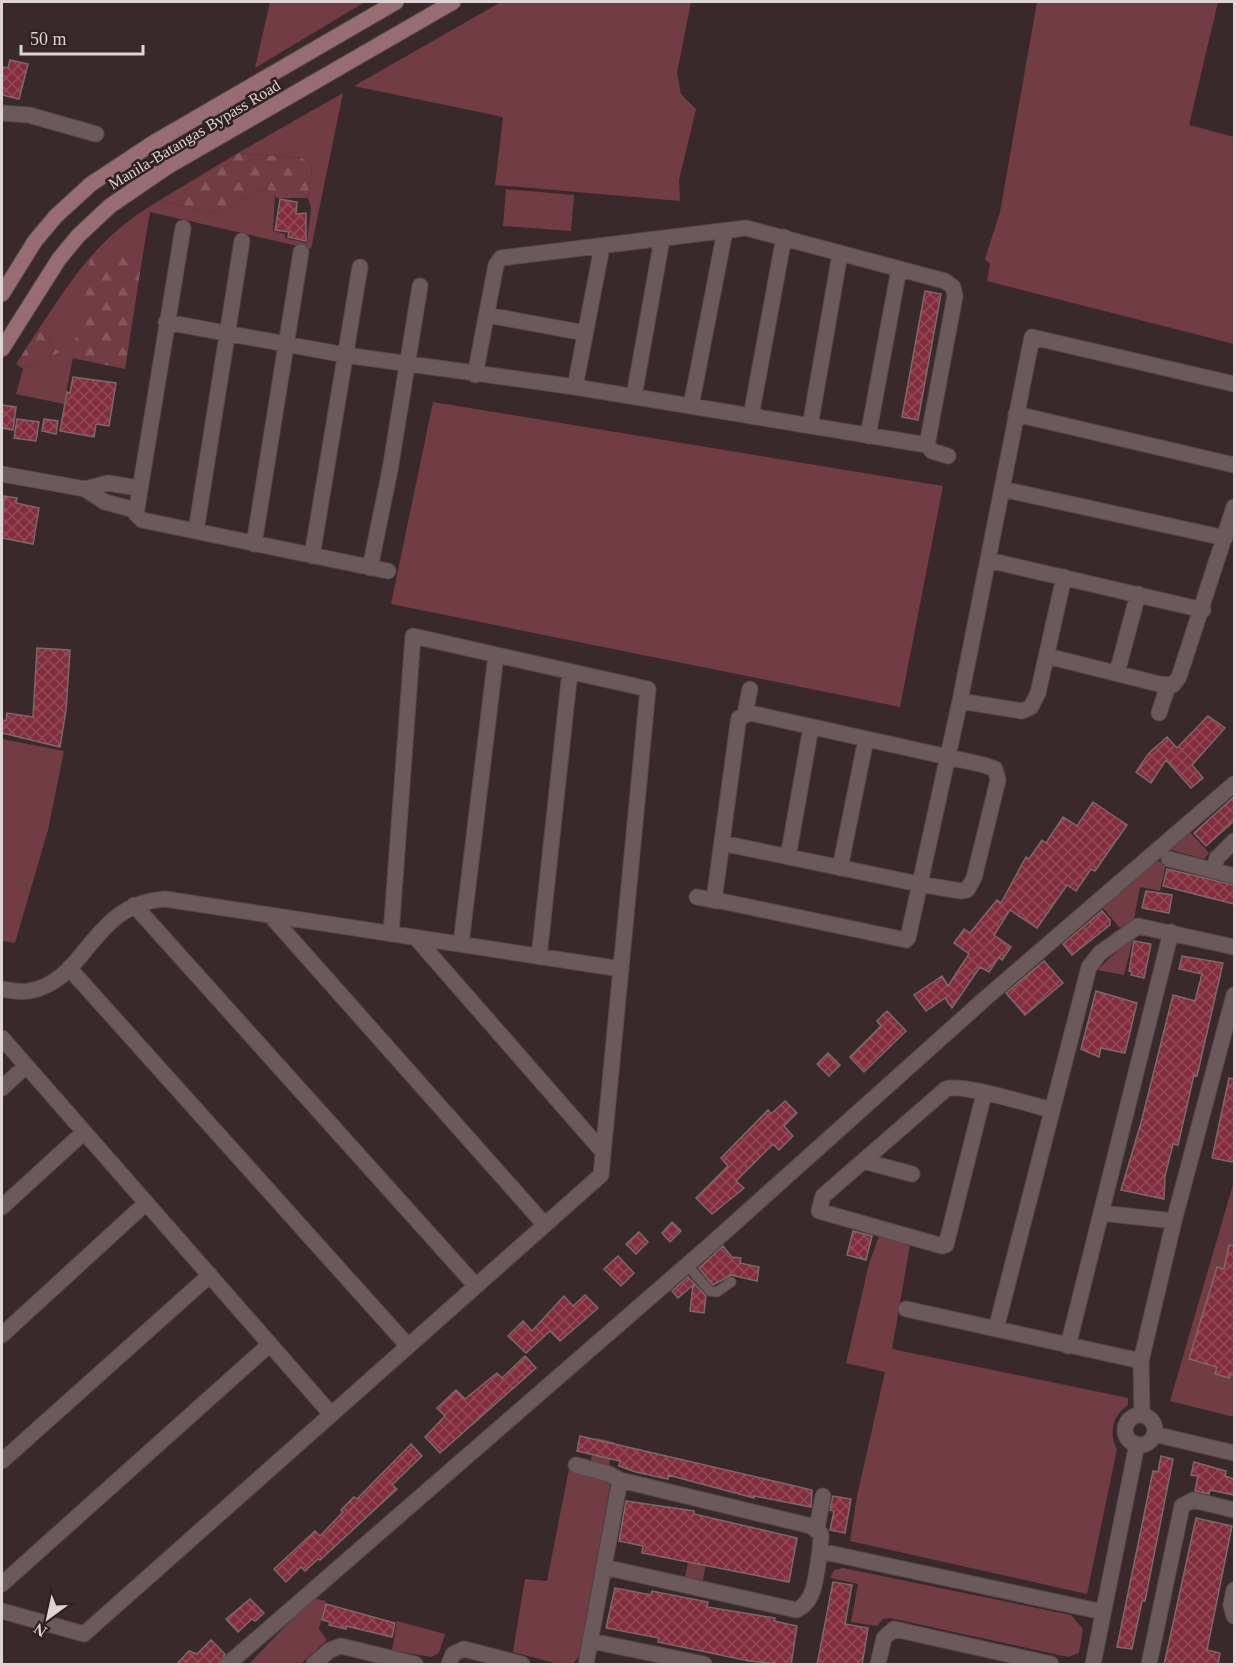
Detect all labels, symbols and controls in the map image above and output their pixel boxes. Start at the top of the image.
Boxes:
scale bar [21,18,142,56]
text: 50 m [30,29,67,49]
street label: Manila-Batangas Bypass Road [105,76,284,193]
north arrow [18,1588,78,1648]
text: N [30,1620,50,1640]

